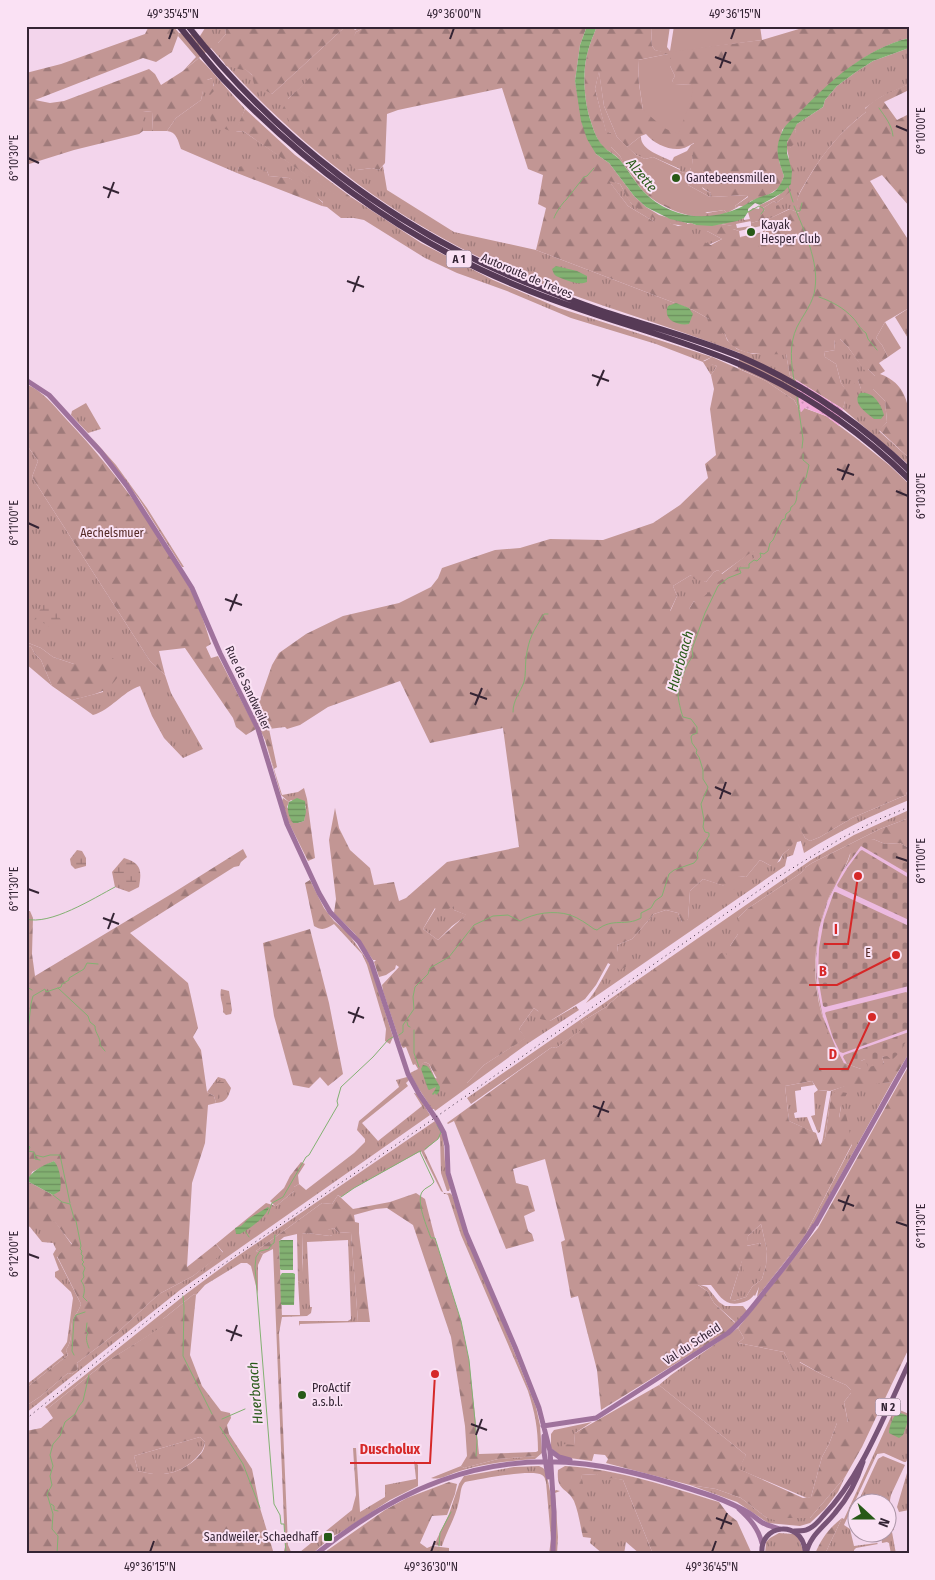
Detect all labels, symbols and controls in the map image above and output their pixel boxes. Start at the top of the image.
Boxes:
text: 49°35'45"N [147,7,199,21]
text: 49°36'00"N [427,7,481,21]
text: 49°36'15"N [709,7,761,21]
text: 6°10'00"E [914,107,928,155]
text: 6°10'30"E [7,134,21,181]
water label: Alzette [622,154,661,196]
place label: Gantebeensmillen [686,171,775,185]
marker: Gantebeensmillen [670,172,682,184]
place label: Kayak Hesper Club [761,218,820,246]
marker: Kayak Hesper Club [745,226,757,238]
road number: A 1 [446,250,472,268]
street label: Autoroute de Trèves [479,250,575,302]
text: 6°10'30"E [914,472,928,519]
text: 6°11'00"E [7,500,21,546]
park label: Aechelsmuer [80,526,145,540]
water label: Huerbaach [664,629,697,693]
street label: Rue de Sandweiler [222,644,274,733]
text: 6°11'00"E [914,838,928,884]
text: 6°11'30"E [7,866,21,911]
callout: I [824,915,848,944]
text: I [834,921,838,938]
park label: E [865,946,871,960]
callout: B [809,956,837,985]
text: B [819,963,827,980]
callout: D [819,1040,848,1069]
text: D [829,1046,837,1063]
text: 6°11'30"E [914,1203,928,1248]
text: 6°12'00"E [7,1230,21,1277]
street label: Val du Scheid [661,1320,723,1368]
water label: Huerbaach [244,1361,267,1425]
place label: ProActif a.s.b.l. [312,1381,352,1409]
marker: ProActif a.s.b.l. [296,1389,308,1401]
road number: N 2 [876,1398,900,1415]
callout: Duscholux [350,1434,430,1463]
text: Duscholux [360,1441,421,1458]
north arrow [848,1492,898,1542]
text: N [874,1516,893,1529]
place label: Sandweiler, Schaedhaff [204,1530,319,1544]
marker: Sandweiler, Schaedhaff [322,1531,334,1543]
text: 49°36'15"N [124,1560,176,1574]
text: 49°36'30"N [404,1560,458,1574]
text: 49°36'45"N [686,1560,738,1574]

